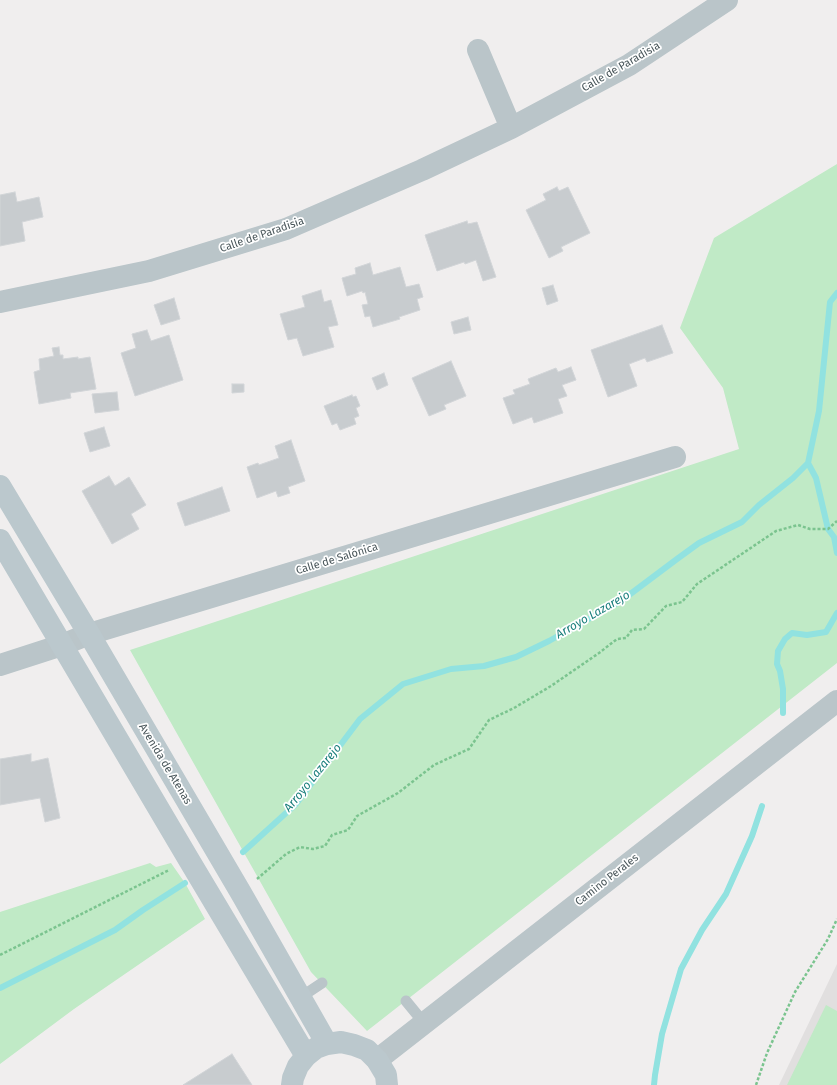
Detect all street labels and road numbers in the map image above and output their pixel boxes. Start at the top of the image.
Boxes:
street label: Calle de Paradisia [579,39,663,95]
street label: Calle de Paradisia [218,214,306,256]
street label: Calle de Salónica [294,540,380,578]
street label: Avenida de Atenas [136,721,194,807]
street label: Camino Perales [573,851,641,909]

